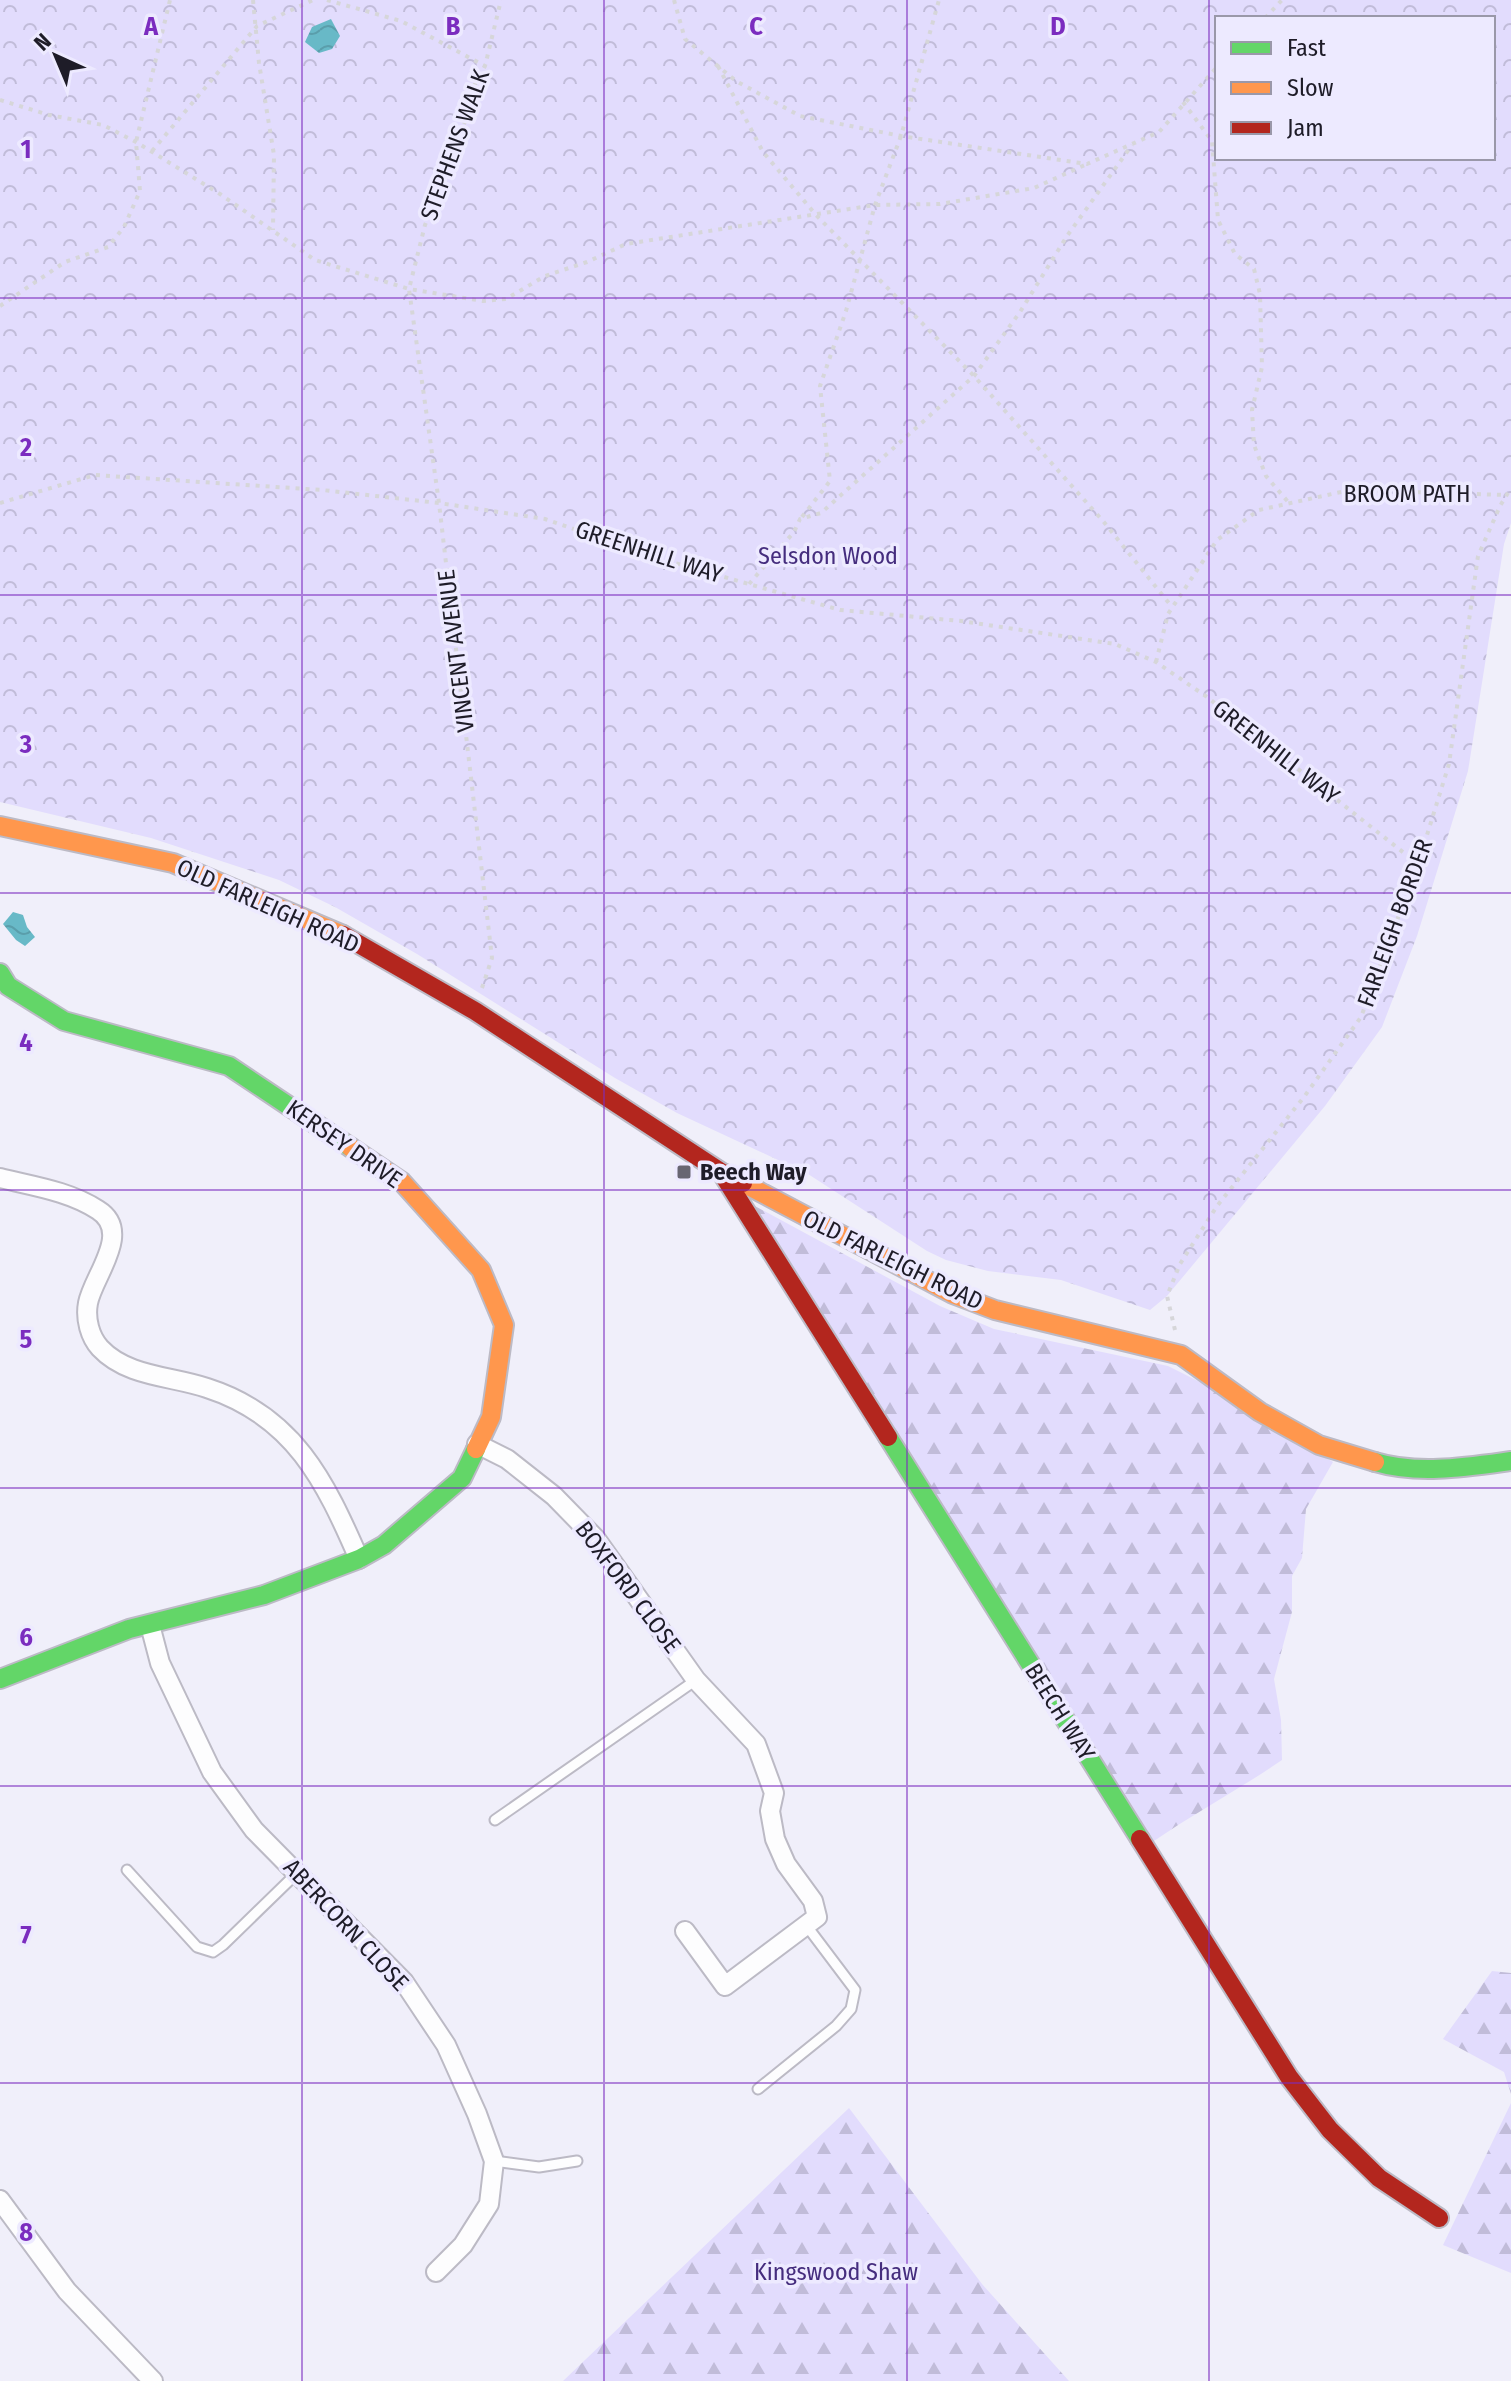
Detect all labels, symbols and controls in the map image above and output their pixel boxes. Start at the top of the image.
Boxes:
text: A [143,11,159,42]
text: B [446,11,461,42]
text: C [749,11,763,42]
text: D [1050,11,1066,42]
north arrow [16,16,96,96]
legend [1215,16,1495,160]
text: N [28,28,57,56]
text: Fast [1287,34,1326,62]
street label: STEPHENS WALK [415,66,495,224]
text: Slow [1287,74,1334,102]
text: Jam [1287,114,1324,142]
text: 1 [21,134,32,165]
text: 2 [19,432,32,463]
street label: BROOM PATH [1344,480,1470,508]
street label: GREENHILL WAY [572,515,726,589]
park label: Selsdon Wood [758,542,898,570]
street label: VINCENT AVENUE [432,568,480,734]
street label: GREENHILL WAY [1207,694,1345,810]
text: 3 [19,729,32,760]
street label: FARLEIGH BORDER [1352,835,1438,1011]
street label: OLD FARLEIGH ROAD [172,853,364,959]
text: 4 [19,1027,33,1058]
street label: KERSEY DRIVE [281,1094,407,1194]
place label: Beech Way [700,1158,807,1186]
marker: Beech Way [675,1163,693,1181]
street label: OLD FARLEIGH ROAD [798,1204,988,1316]
text: 5 [20,1324,33,1355]
street label: BOXFORD CLOSE [569,1516,687,1658]
text: 6 [19,1622,33,1653]
street label: BEECH WAY [1019,1658,1101,1766]
street label: ABERCORN CLOSE [278,1853,414,1997]
text: 7 [20,1920,32,1951]
text: 8 [19,2217,33,2248]
park label: Kingswood Shaw [754,2258,918,2286]

